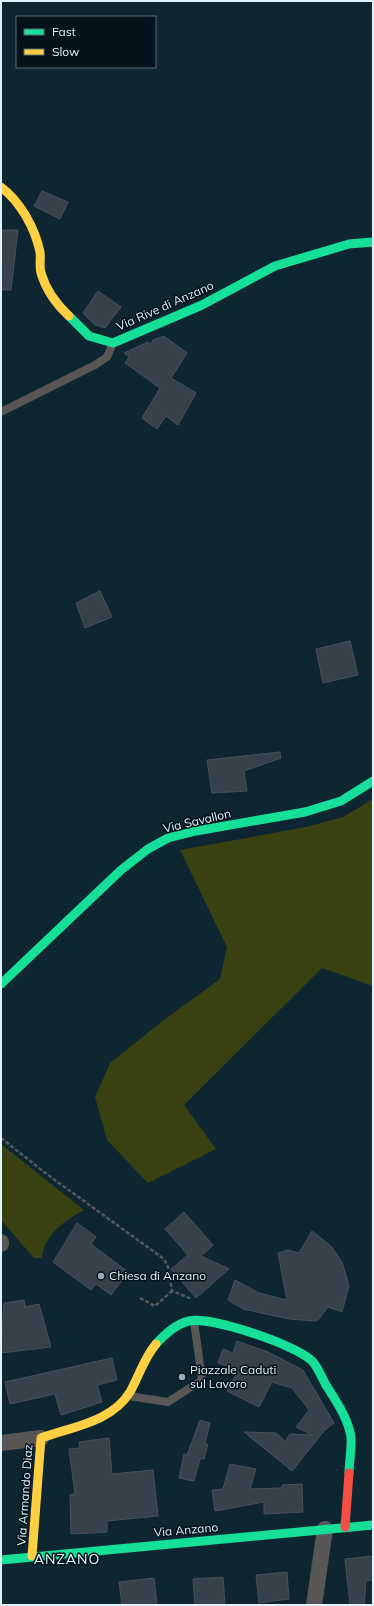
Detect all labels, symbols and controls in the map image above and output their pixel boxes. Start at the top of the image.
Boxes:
legend [16,16,156,68]
text: Fast [52,24,76,39]
text: Slow [52,44,80,59]
street label: Via Rive di Anzano [114,277,216,334]
street label: Via Savallon [161,805,232,836]
place label: Chiesa di Anzano [109,1268,206,1283]
marker: Chiesa di Anzano [96,1271,106,1281]
place label: Piazzale Caduti sul Lavoro [190,1362,277,1391]
marker: Piazzale Caduti sul Lavoro [177,1372,187,1382]
street label: Via Armando Diaz [13,1444,36,1546]
street label: Via Anzano [153,1519,219,1540]
district label: ANZANO [34,1550,100,1568]

